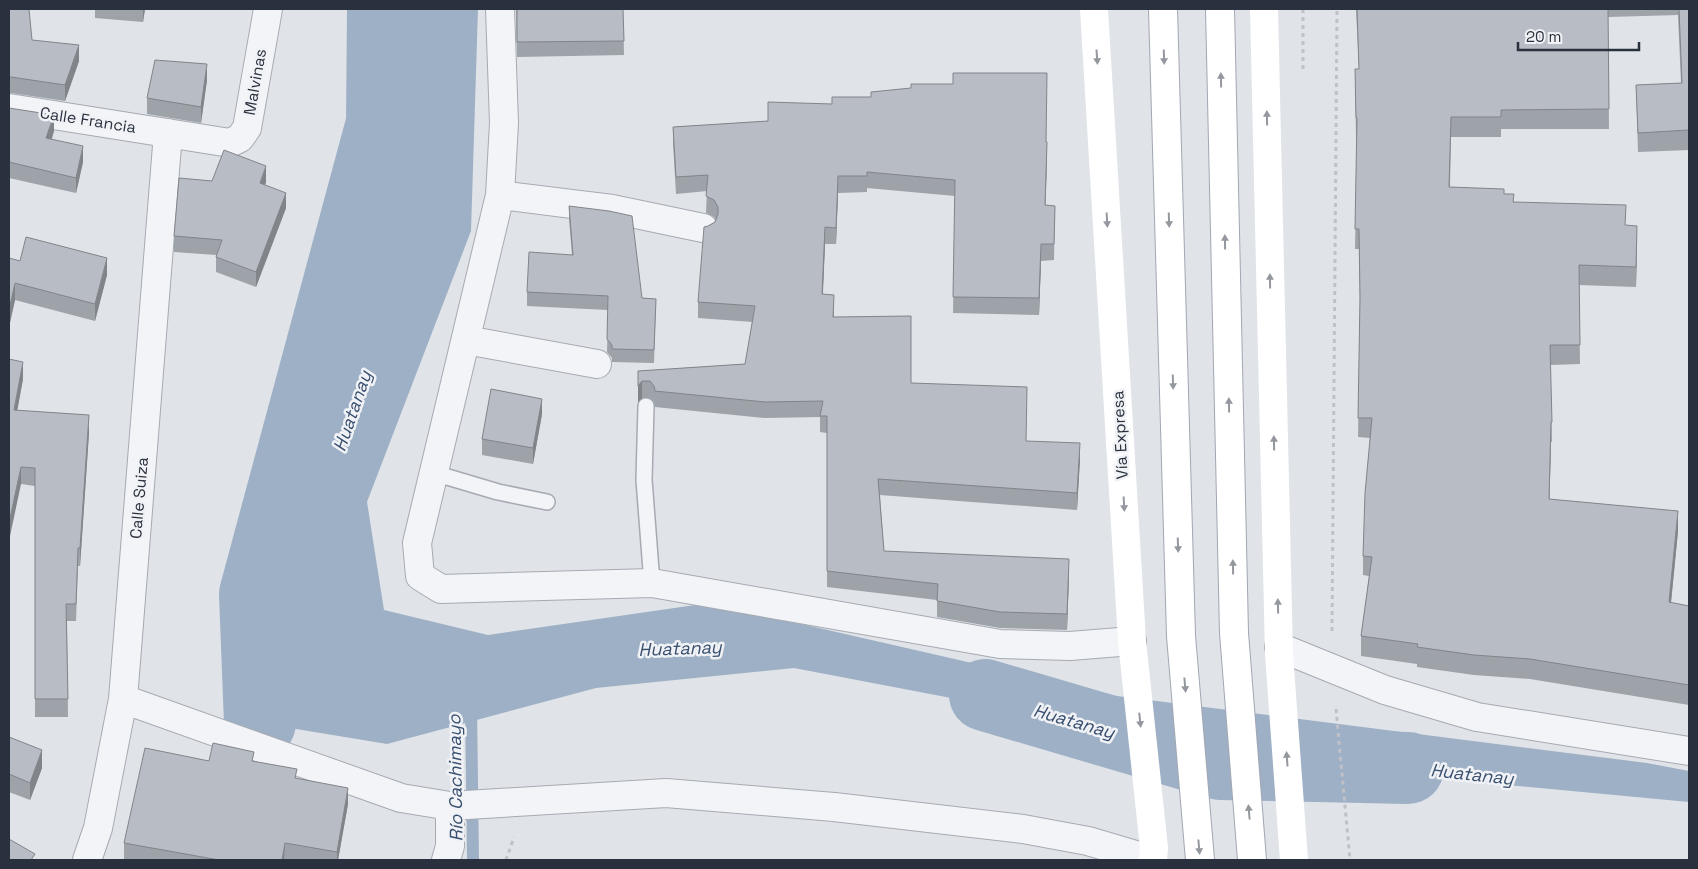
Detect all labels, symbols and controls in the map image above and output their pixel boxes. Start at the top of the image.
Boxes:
scale bar [1518,20,1639,52]
text: 20 m [1526,27,1561,46]
street label: Malvinas [239,47,271,117]
one-way arrow [1093,50,1101,66]
one-way arrow [1160,50,1168,66]
one-way arrow [1217,71,1225,87]
street label: Calle Francia [38,102,138,138]
one-way arrow [1262,110,1270,126]
one-way arrow [1104,212,1112,228]
one-way arrow [1165,212,1173,228]
one-way arrow [1221,234,1229,250]
one-way arrow [1266,272,1274,288]
water label: Huatanay [328,367,377,454]
one-way arrow [1170,375,1178,391]
street label: Vía Expresa [1107,390,1133,480]
one-way arrow [1225,396,1233,412]
one-way arrow [1270,435,1278,451]
street label: Calle Suiza [125,456,153,540]
one-way arrow [1120,496,1128,512]
one-way arrow [1174,537,1182,553]
one-way arrow [1229,559,1237,575]
one-way arrow [1274,597,1282,613]
water label: Huatanay [638,635,723,661]
one-way arrow [1181,677,1189,693]
water label: Huatanay [1031,698,1118,744]
one-way arrow [1136,712,1144,728]
water label: Río Cachimayo [442,713,468,842]
one-way arrow [1282,751,1290,767]
water label: Huatanay [1429,758,1516,790]
one-way arrow [1244,803,1252,819]
one-way arrow [1195,839,1203,855]

